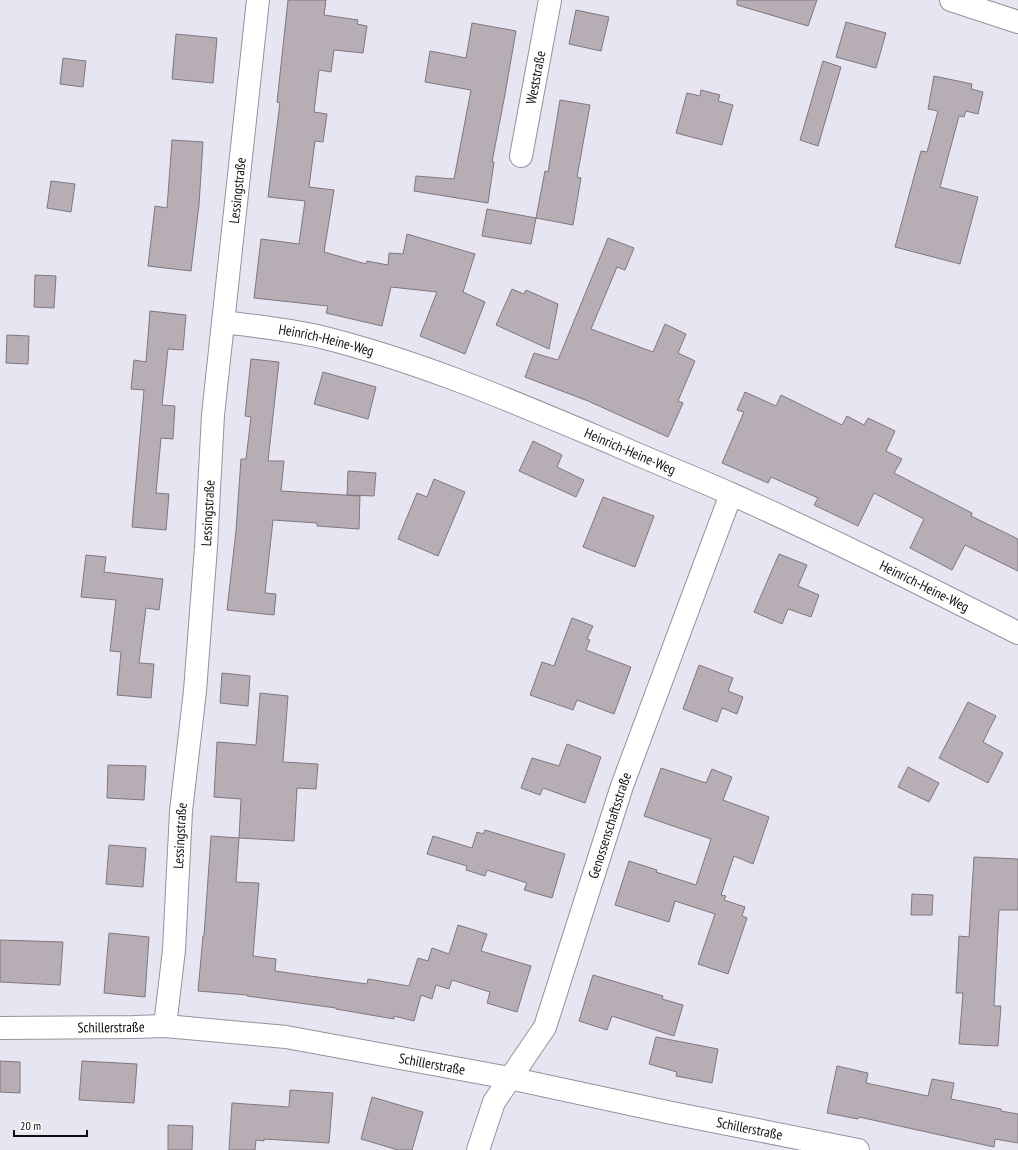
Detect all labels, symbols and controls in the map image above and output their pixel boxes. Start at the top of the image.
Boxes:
street label: Weststraße [522,49,549,106]
street label: Lessingstraße [225,156,250,224]
street label: Heinrich-Heine-Weg [277,320,376,360]
street label: Heinrich-Heine-Weg [582,424,678,478]
street label: Lessingstraße [197,479,219,547]
street label: Heinrich-Heine-Weg [877,556,972,616]
street label: Genossenschaftsstraße [584,770,635,881]
street label: Lessingstraße [169,801,191,869]
street label: Schillerstraße [77,1018,145,1036]
street label: Schillerstraße [397,1049,467,1079]
scale bar [14,1112,87,1138]
street label: Schillerstraße [715,1113,784,1144]
text: 20 m [20,1118,41,1133]

